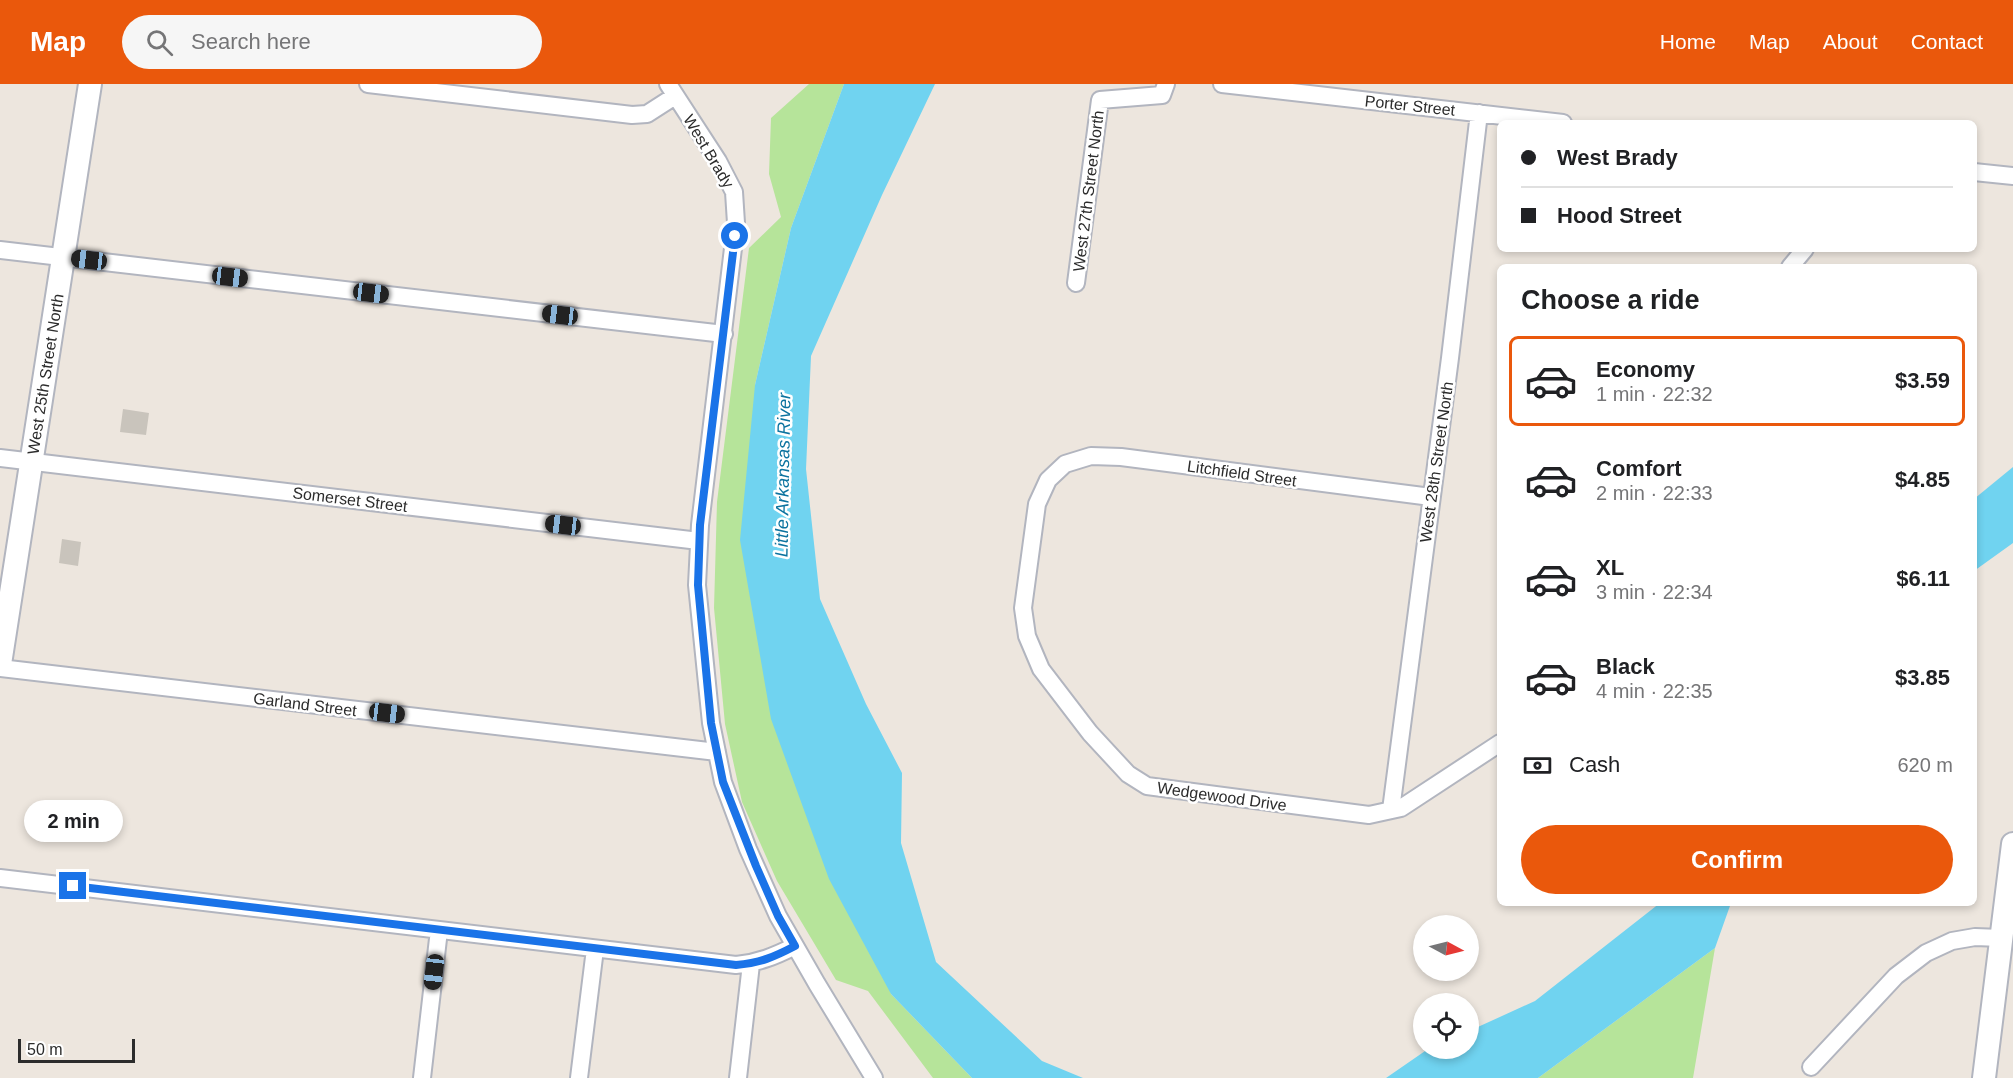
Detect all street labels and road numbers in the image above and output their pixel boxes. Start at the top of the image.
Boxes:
street label: Porter Street [1364,92,1456,119]
street label: West 27th Street North [1070,109,1107,273]
street label: West Brady [680,112,737,191]
street label: West 25th Street North [24,293,67,456]
street label: West 28th Street North [1417,380,1456,544]
street label: Litchfield Street [1186,457,1298,490]
street label: Somerset Street [292,484,409,515]
street label: Garland Street [252,690,358,719]
street label: Wedgewood Drive [1156,779,1288,814]

